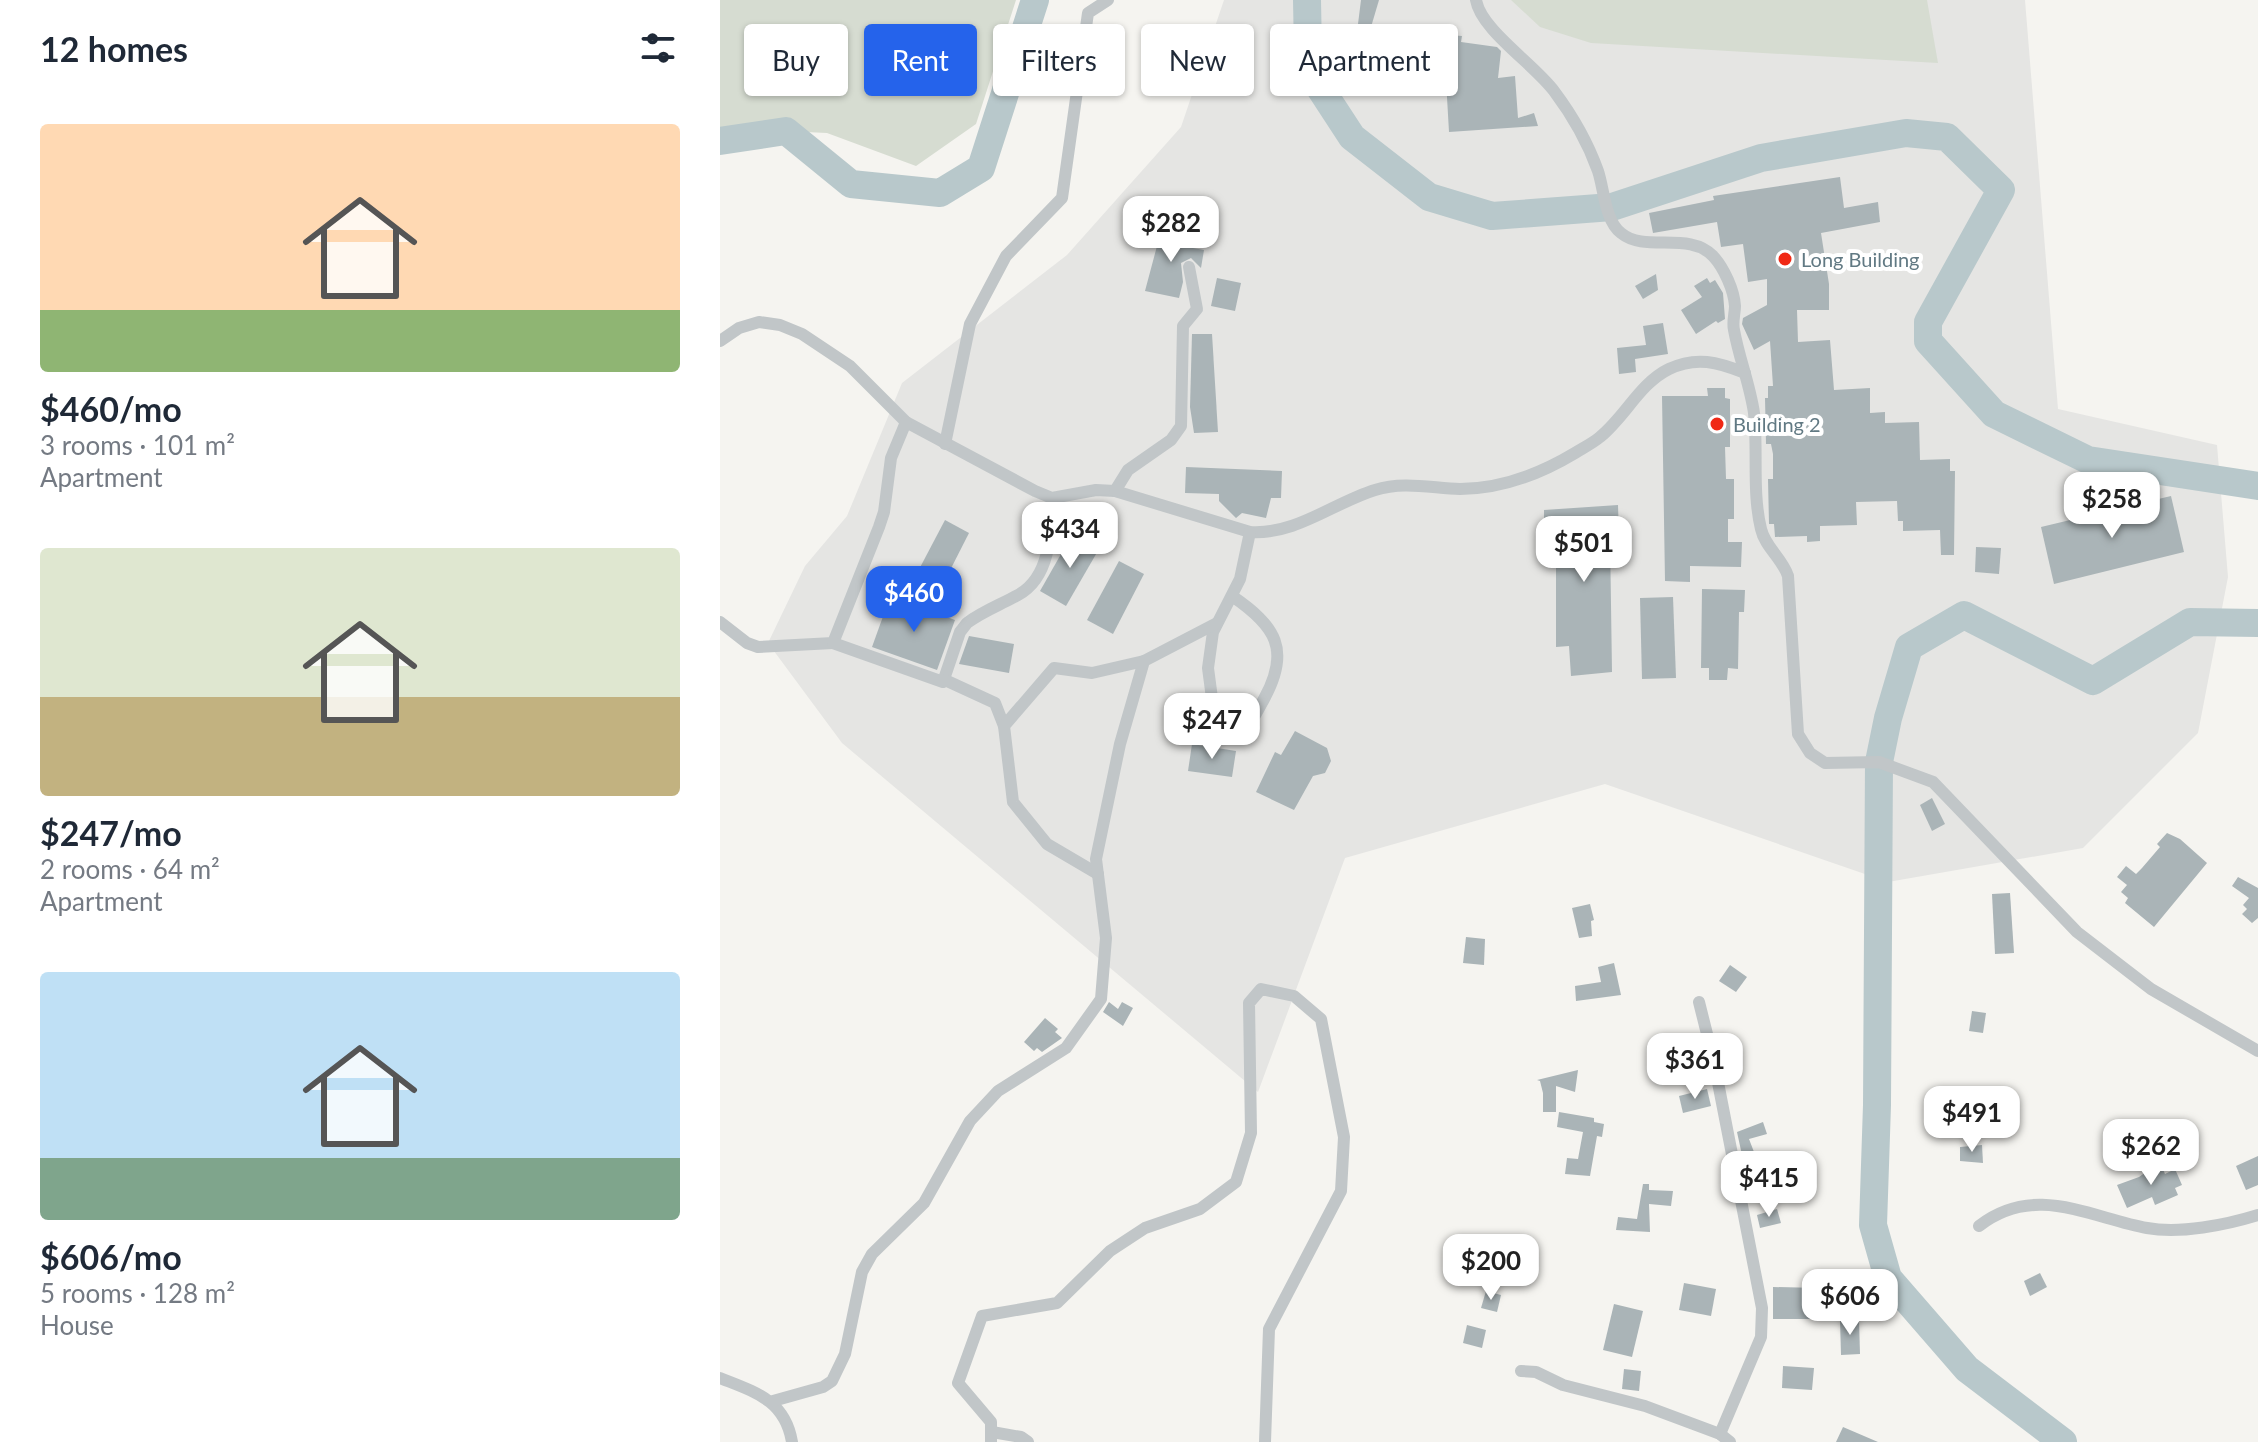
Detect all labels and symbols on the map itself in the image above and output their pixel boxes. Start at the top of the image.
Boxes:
pin: $282 [1124,196,1218,264]
place label: Long Building [1801,247,1920,271]
marker: Long Building [1776,250,1794,268]
place label: Building 2 [1733,412,1821,436]
marker: Building 2 [1708,415,1726,433]
pin: $258 [2065,472,2159,540]
pin: $434 [1023,502,1117,570]
pin: $501 [1537,516,1631,584]
pin: $460 [867,566,961,634]
pin: $247 [1165,693,1259,761]
pin: $361 [1648,1033,1742,1101]
pin: $491 [1925,1086,2019,1154]
pin: $262 [2104,1119,2198,1187]
pin: $415 [1722,1151,1816,1219]
pin: $200 [1444,1234,1538,1302]
pin: $606 [1803,1269,1897,1337]

